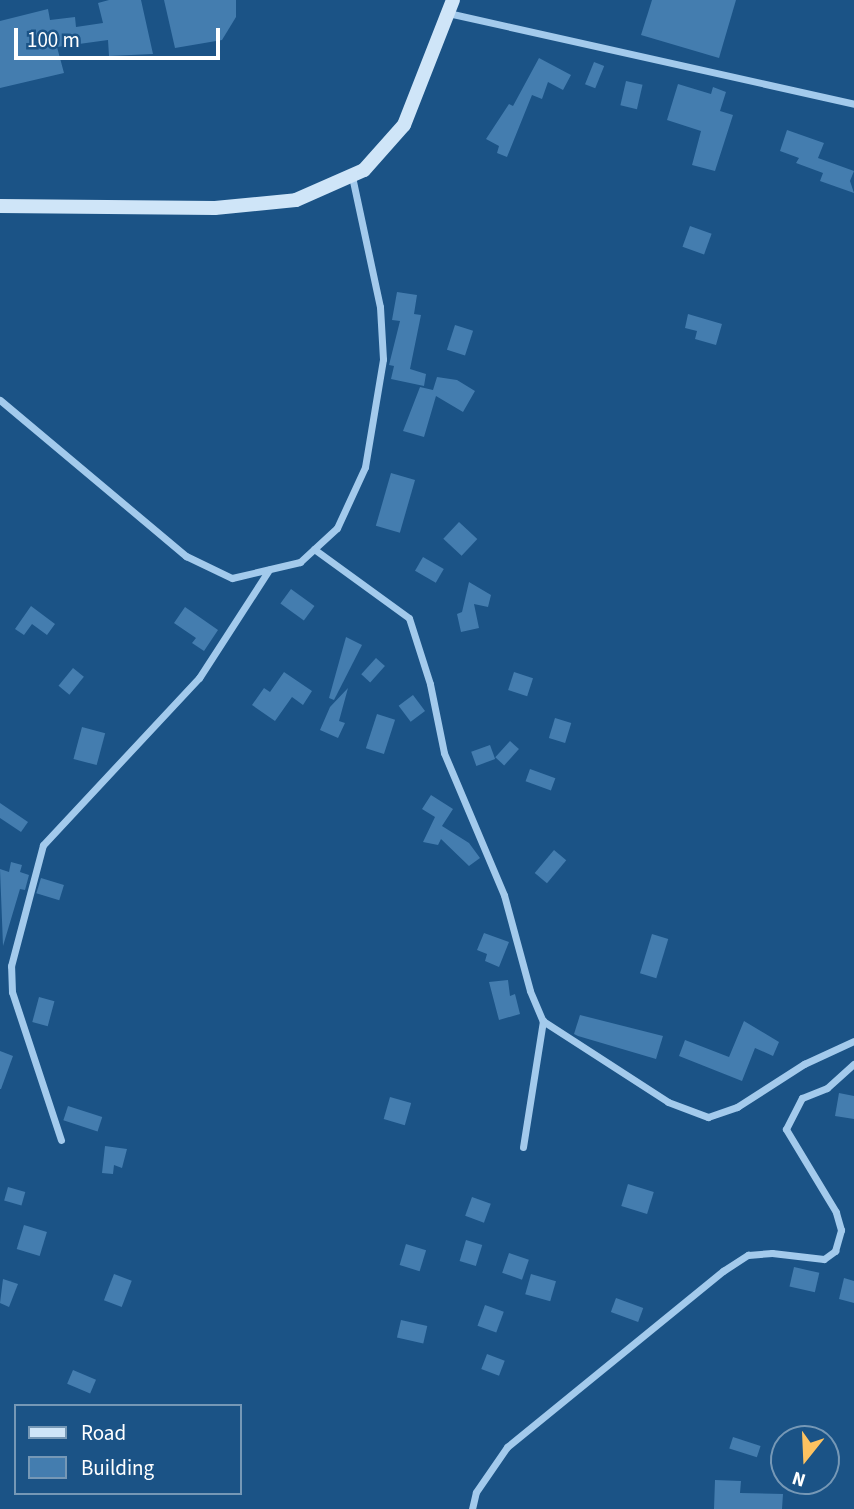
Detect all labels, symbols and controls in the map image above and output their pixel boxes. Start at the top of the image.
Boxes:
scale bar [18,14,224,58]
text: 100 m [27,25,80,55]
legend [14,1404,242,1495]
text: Road [81,1418,126,1448]
north arrow [770,1425,840,1495]
text: Building [81,1453,154,1483]
text: N [789,1464,809,1493]

